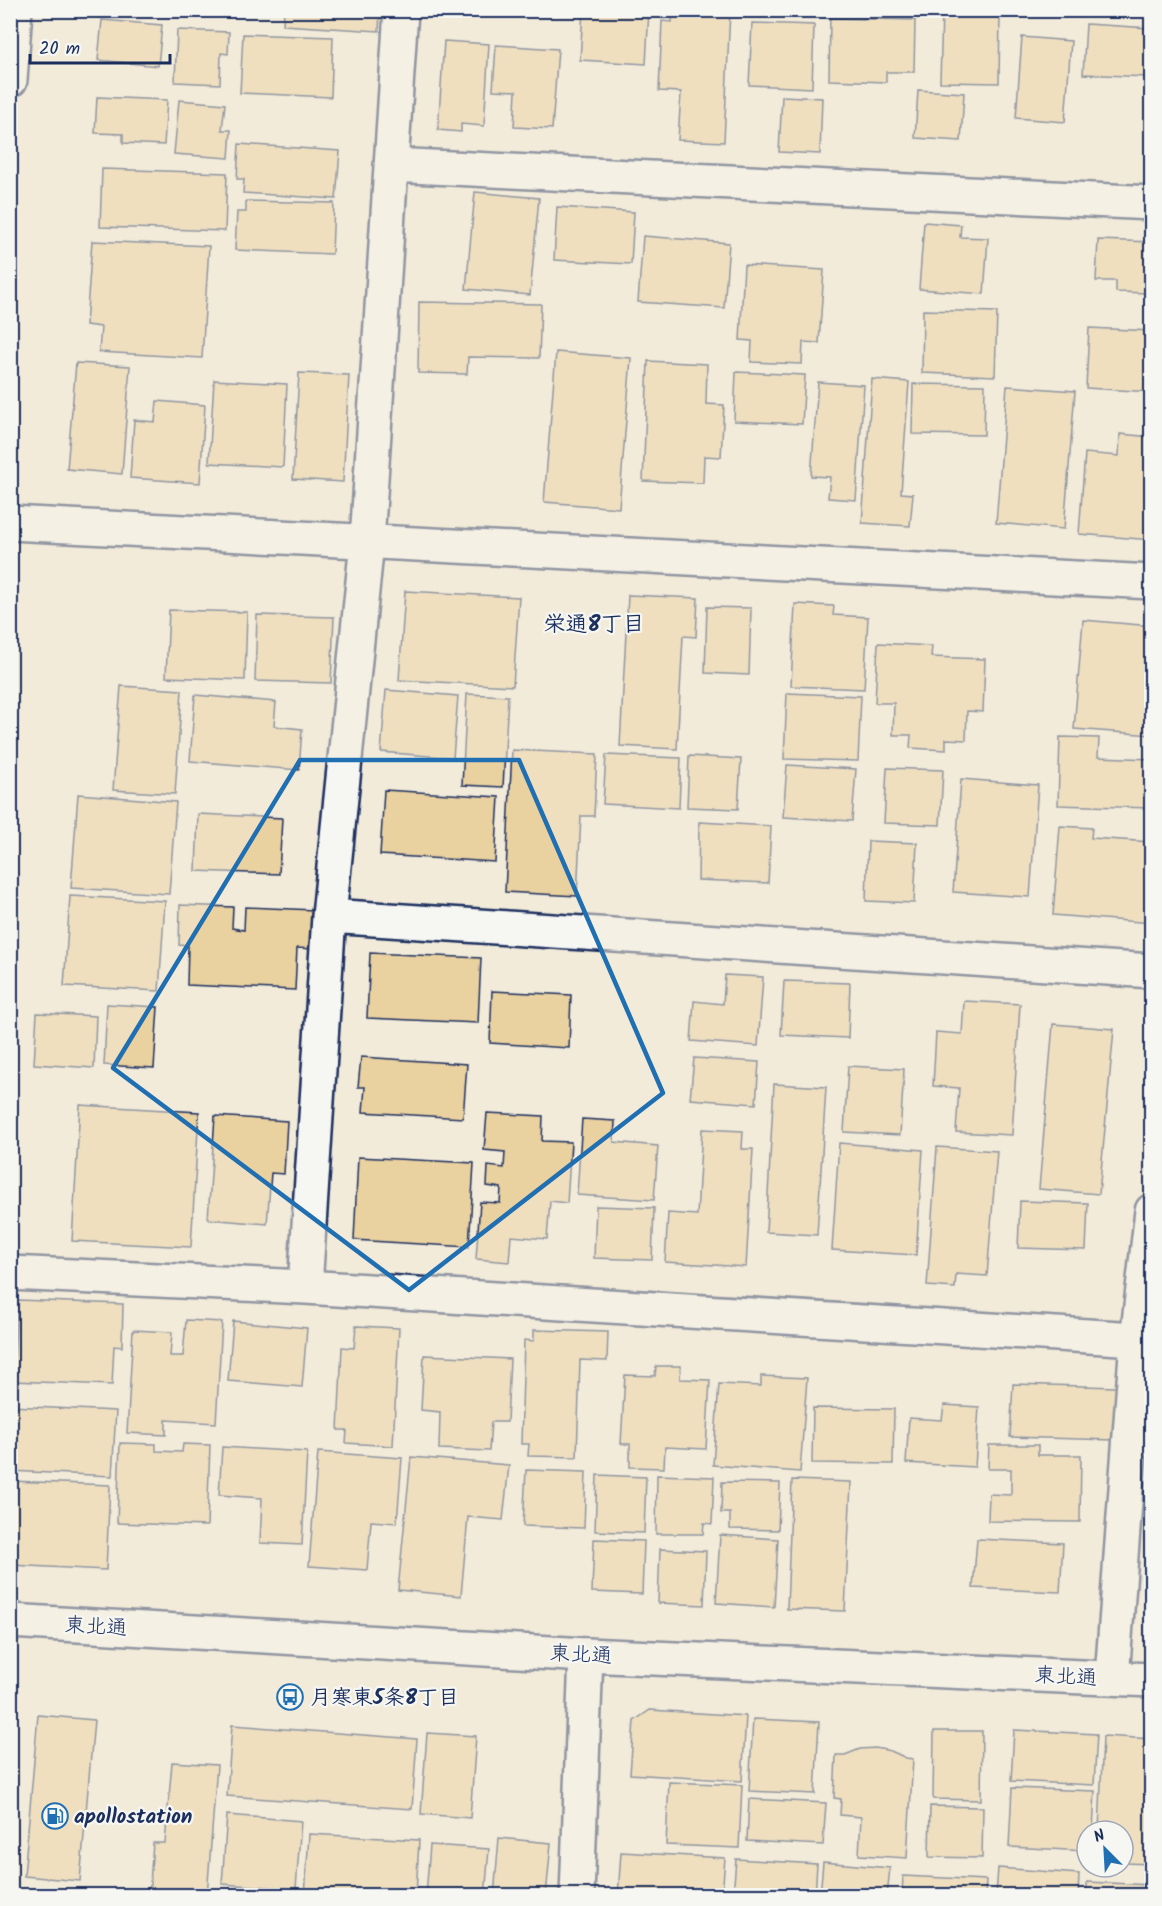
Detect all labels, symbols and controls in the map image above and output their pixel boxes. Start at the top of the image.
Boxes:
scale bar [30,27,170,65]
text: 20 m [39,35,80,64]
district label: 栄通8丁目 [544,608,644,643]
street label: 東北通 [64,1609,128,1646]
street label: 東北通 [549,1637,613,1674]
street label: 東北通 [1034,1659,1098,1696]
bus stop icon: 月寒東5条8丁目 [275,1682,305,1712]
place label: 月寒東5条8丁目 [310,1682,459,1715]
fuel station icon: apollostation [40,1801,70,1831]
place label: apollostation [74,1801,192,1834]
north arrow [1075,1819,1135,1879]
text: N [1090,1823,1109,1850]

